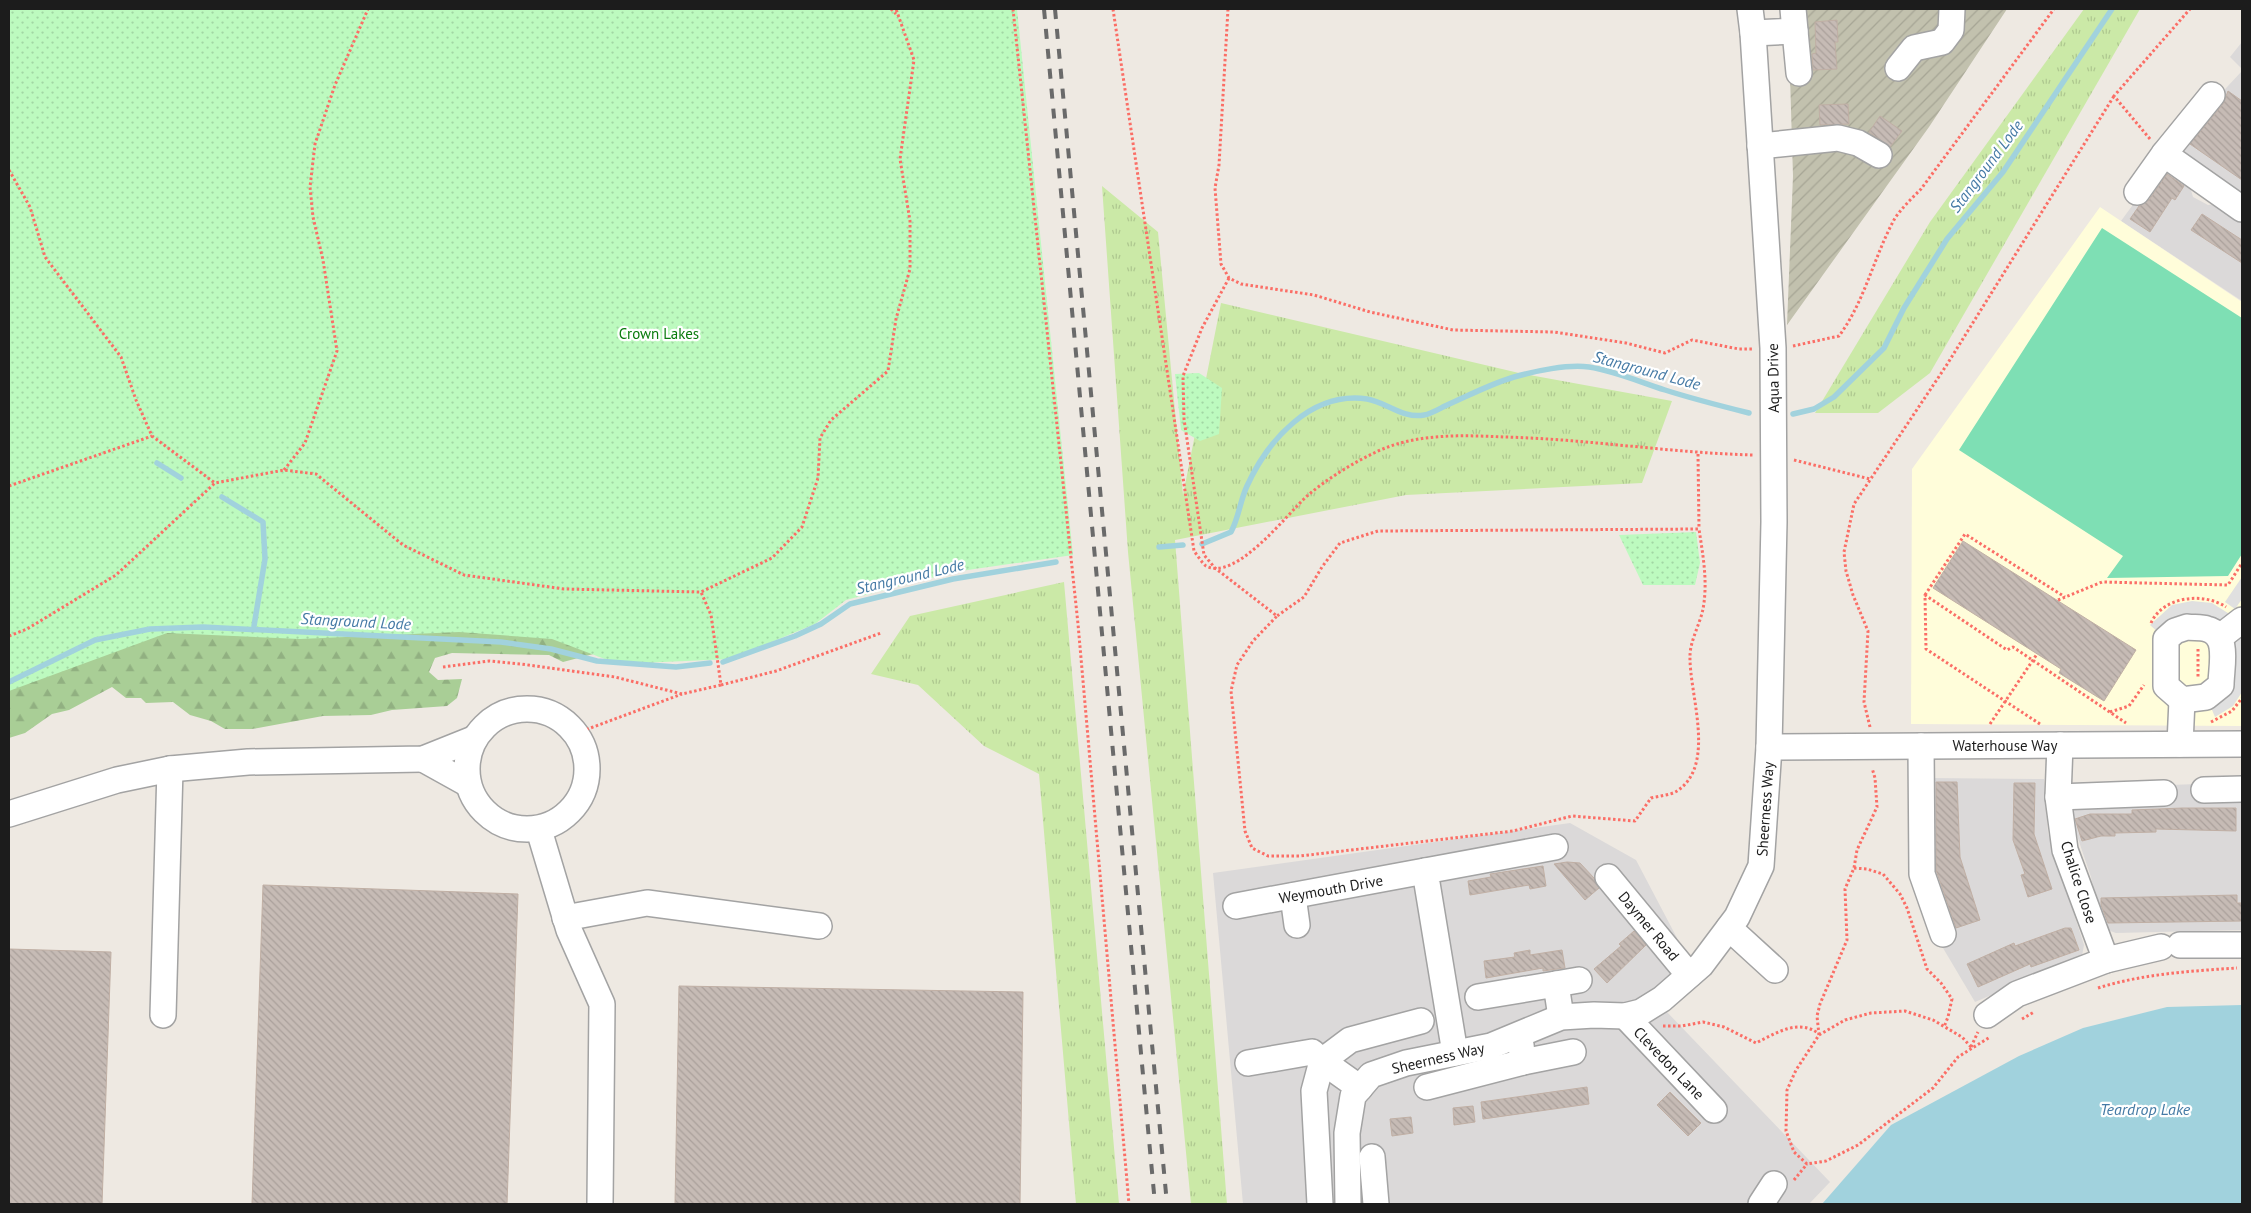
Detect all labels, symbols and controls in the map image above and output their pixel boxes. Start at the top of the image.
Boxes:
water label: Stanground Lode [1945,115,2028,216]
park label: Crown Lakes [619,324,699,343]
street label: Aqua Drive [1763,343,1783,413]
water label: Stanground Lode [1591,346,1703,394]
water label: Stanground Lode [854,554,967,598]
water label: Stanground Lode [300,608,412,634]
street label: Waterhouse Way [1952,736,2058,755]
street label: Sheerness Way [1752,761,1778,857]
street label: Chalice Close [2057,838,2101,926]
street label: Weymouth Drive [1278,871,1384,907]
street label: Daymer Road [1614,887,1684,965]
street label: Clevedon Lane [1630,1023,1708,1103]
street label: Sheerness Way [1390,1038,1486,1078]
water label: Teardrop Lake [2100,1099,2191,1119]

